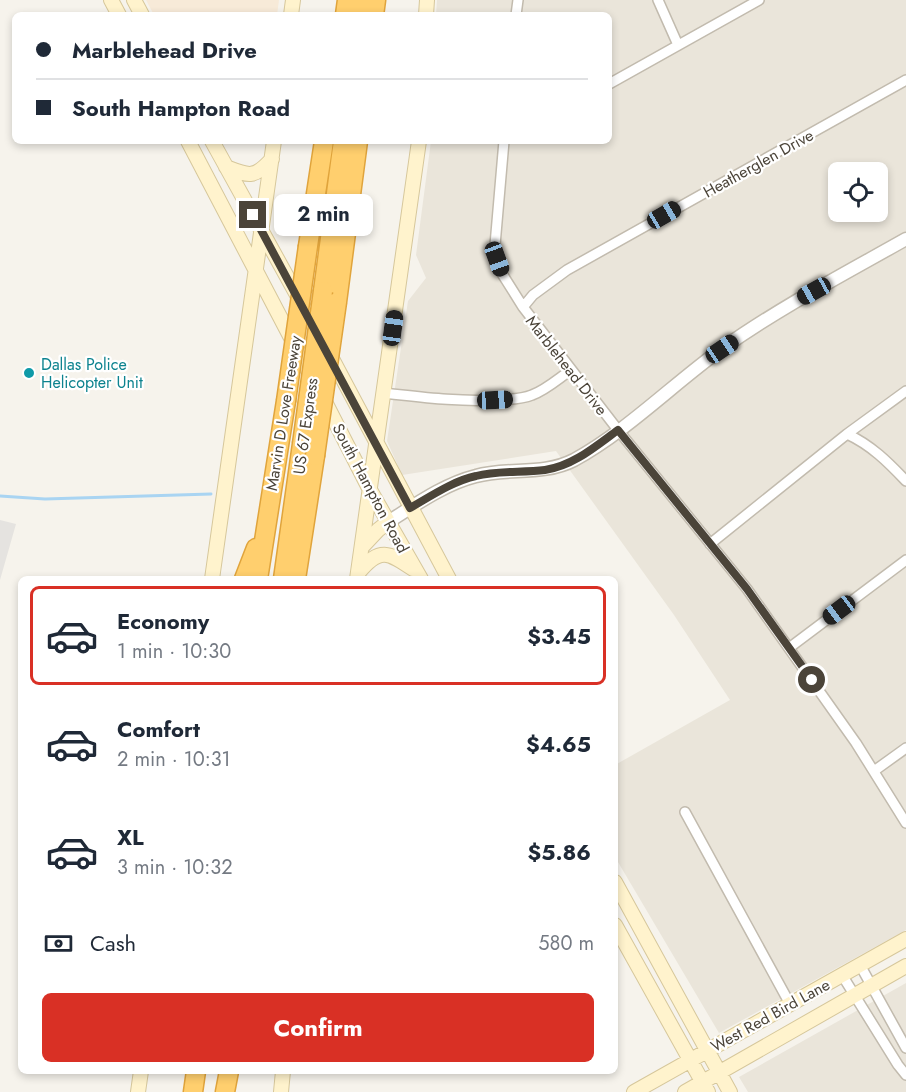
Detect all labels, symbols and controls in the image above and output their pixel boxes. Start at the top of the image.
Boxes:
text: Marblehead Drive [72,34,257,66]
text: South Hampton Road [72,92,290,124]
street label: Heatherglen Drive [699,124,818,203]
map controls [828,162,888,222]
button: locate [828,162,888,222]
callout: 2 min [274,194,373,236]
car [644,198,684,232]
text: 2 min [297,200,350,229]
route end [239,201,266,228]
car [482,239,512,279]
car [794,274,834,308]
car [382,309,404,347]
street label: Marblehead Drive [520,311,613,420]
car [702,331,742,367]
street label: Marvin D Love Freeway [260,333,307,492]
place label: Dallas Police Helicopter Unit [41,353,143,394]
marker: Dallas Police Helicopter Unit [22,366,36,380]
street label: US 67 Express [287,376,324,476]
car [477,390,513,410]
street label: South Hampton Road [327,419,415,557]
car [819,592,859,628]
text: Economy [117,605,209,637]
icon: car [45,609,99,663]
text: $3.45 [527,620,591,652]
text: 1 min · 10:30 [117,637,231,666]
route start [798,666,825,693]
text: Comfort [117,713,200,745]
icon: car [45,717,99,771]
text: $4.65 [526,728,591,760]
text: 2 min · 10:31 [117,745,231,774]
text: XL [117,821,144,853]
icon: car [45,825,99,879]
text: $5.86 [528,836,591,868]
text: 3 min · 10:32 [117,853,233,882]
icon: cash [42,927,75,960]
text: Cash [90,927,136,959]
text: 580 m [538,929,594,958]
street label: West Red Bird Lane [706,973,834,1058]
button: Confirm [42,993,594,1062]

